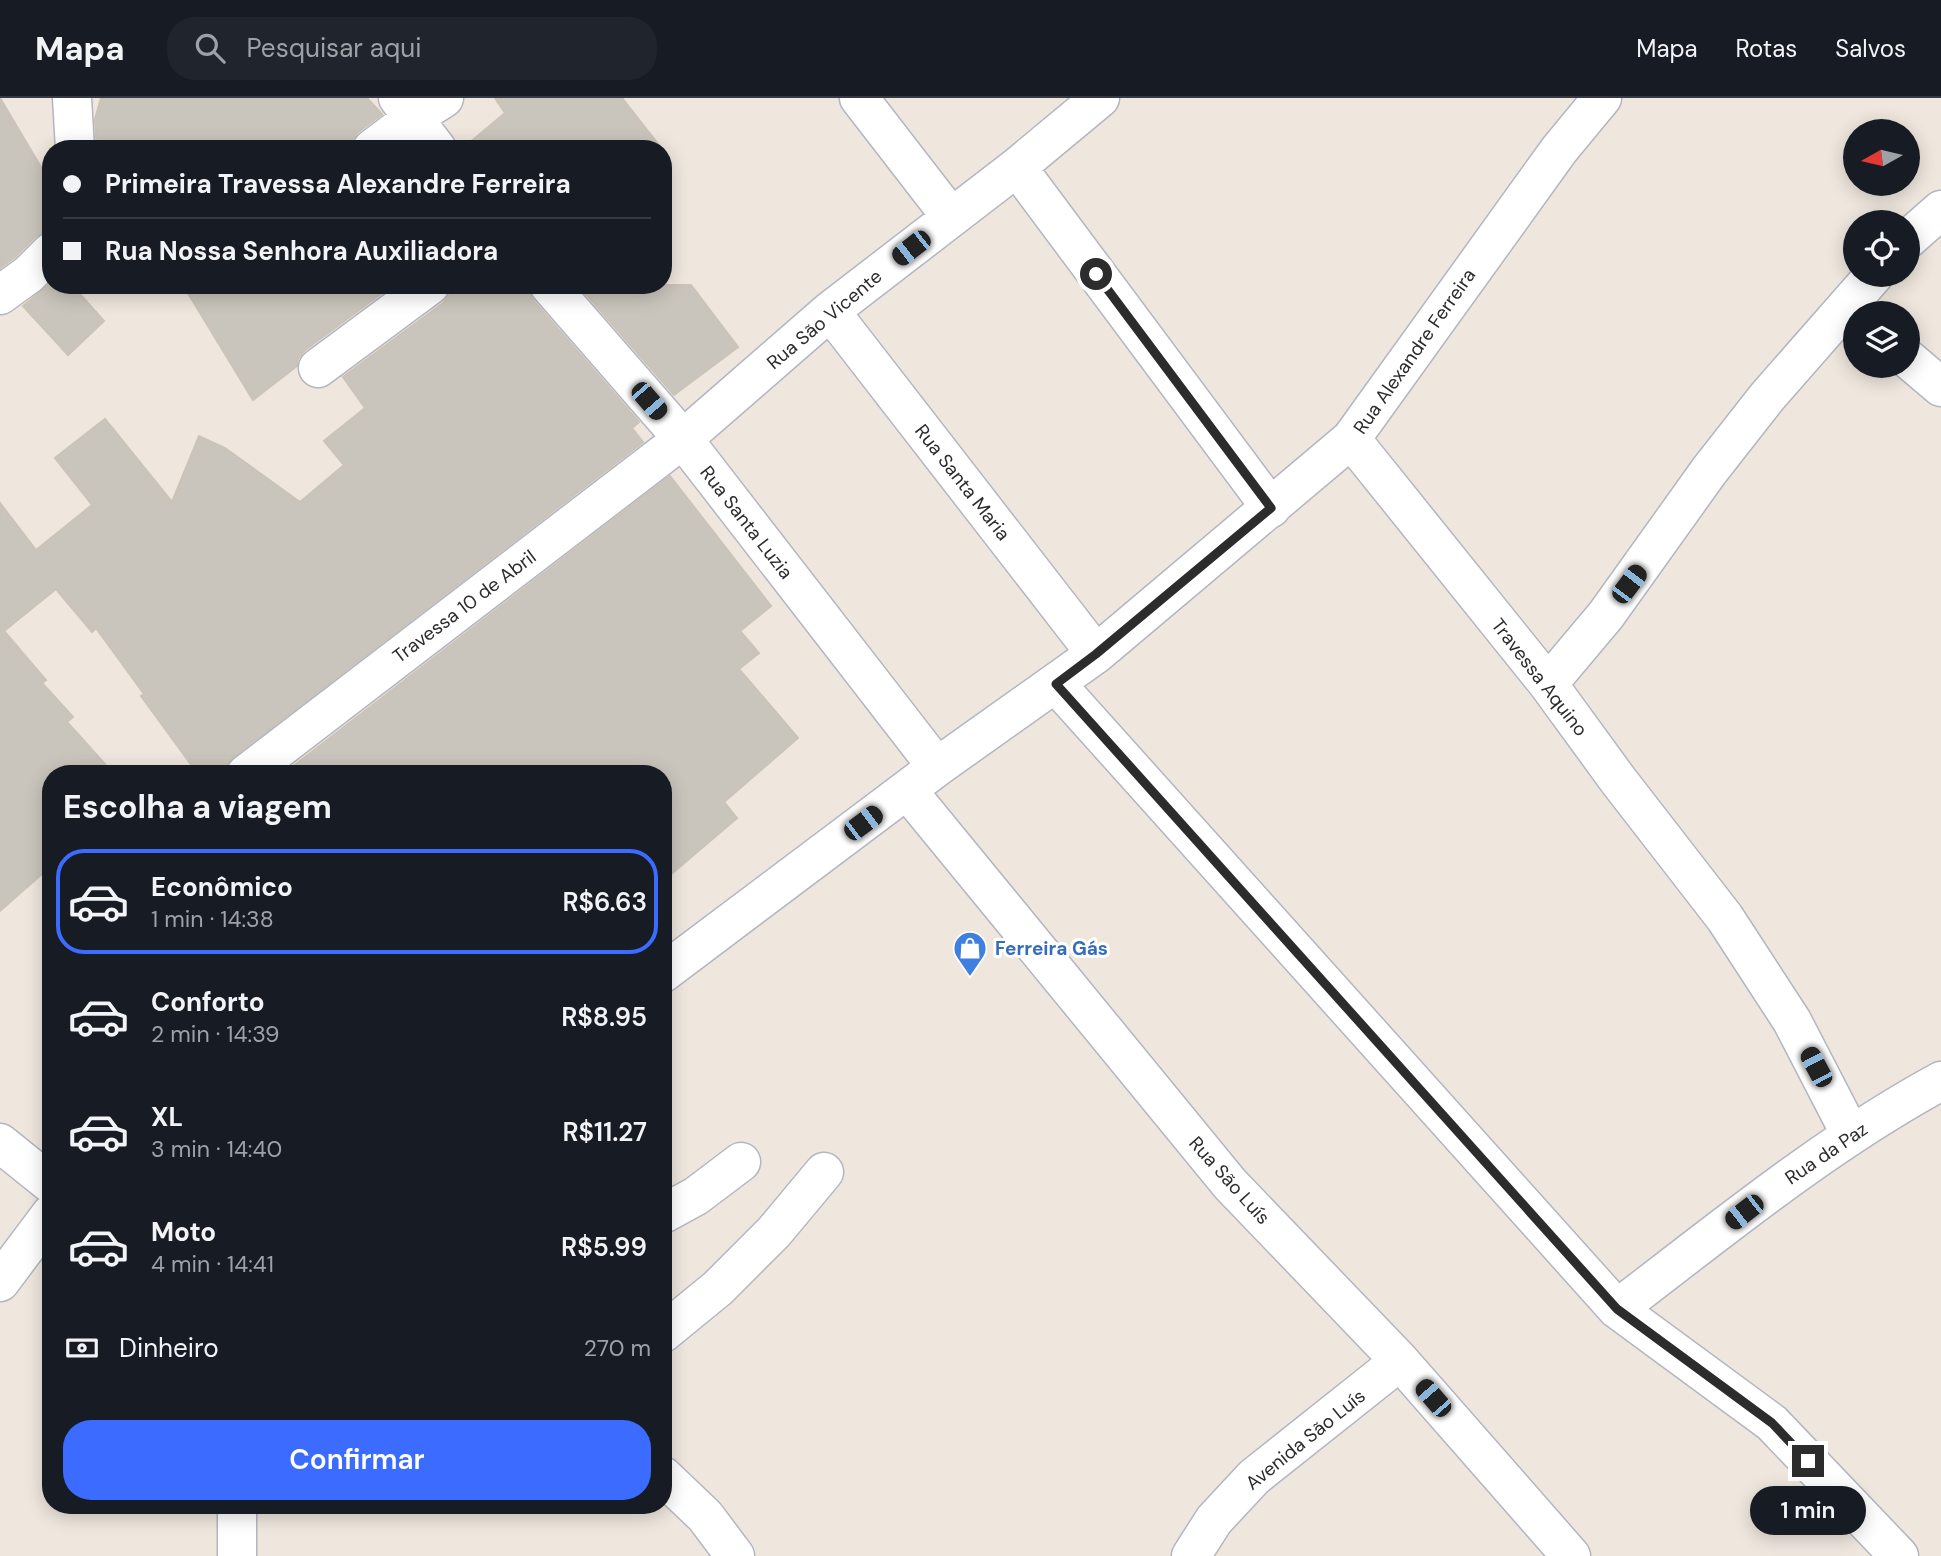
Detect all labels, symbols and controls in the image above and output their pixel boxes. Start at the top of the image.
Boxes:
search box [167,17,657,80]
text: Mapa [35,27,125,70]
icon: search [191,29,229,67]
text: Pesquisar aqui [247,31,421,65]
text: Mapa [1636,33,1698,64]
text: Rotas [1736,33,1797,64]
text: Salvos [1835,33,1906,64]
north arrow [1843,119,1920,196]
map controls [1843,119,1920,378]
text: Primeira Travessa Alexandre Ferreira [105,167,571,201]
button: locate [1843,210,1920,287]
car [888,227,935,269]
text: Rua Nossa Senhora Auxiliadora [105,234,498,268]
route start [1080,258,1112,290]
street label: Rua São Vicente [761,264,887,375]
street label: Rua Alexandre Ferreira [1348,264,1481,439]
button: layers [1843,301,1920,378]
car [628,378,671,424]
street label: Rua Santa Maria [909,419,1016,546]
street label: Rua Santa Luzia [695,461,799,584]
street label: Travessa 10 de Abril [388,544,541,669]
car [1608,561,1651,607]
street label: Travessa Aquino [1486,613,1593,741]
text: Escolha a viagem [63,786,332,828]
car [840,802,887,844]
icon: car [67,870,130,933]
text: Econômico [151,870,293,904]
text: R$6.63 [562,885,647,919]
text: 1 min · 14:38 [151,904,274,934]
shop icon: Ferreira Gás [951,929,989,978]
place label: Ferreira Gás [995,936,1108,961]
icon: car [67,985,130,1048]
text: Conforto [151,985,265,1019]
text: R$8.95 [561,1000,647,1034]
text: 2 min · 14:39 [151,1019,280,1049]
car [1797,1044,1836,1090]
icon: car [67,1100,130,1163]
text: XL [151,1100,183,1134]
text: R$11.27 [562,1115,647,1149]
street label: Rua da Paz [1780,1117,1872,1190]
street label: Rua São Luís [1184,1131,1276,1230]
text: 3 min · 14:40 [151,1134,282,1164]
car [1721,1191,1768,1233]
icon: car [67,1215,130,1278]
text: Moto [151,1215,216,1249]
text: R$5.99 [561,1230,647,1264]
text: 4 min · 14:41 [151,1249,274,1279]
icon: cash [63,1329,101,1367]
text: Dinheiro [119,1331,219,1365]
text: 270 m [584,1333,651,1363]
car [1412,1375,1455,1421]
street label: Avenida São Luís [1240,1383,1370,1495]
button: Confirmar [63,1420,651,1500]
route end [1792,1445,1824,1477]
callout: 1 min [1750,1486,1866,1534]
text: 1 min [1781,1495,1835,1525]

